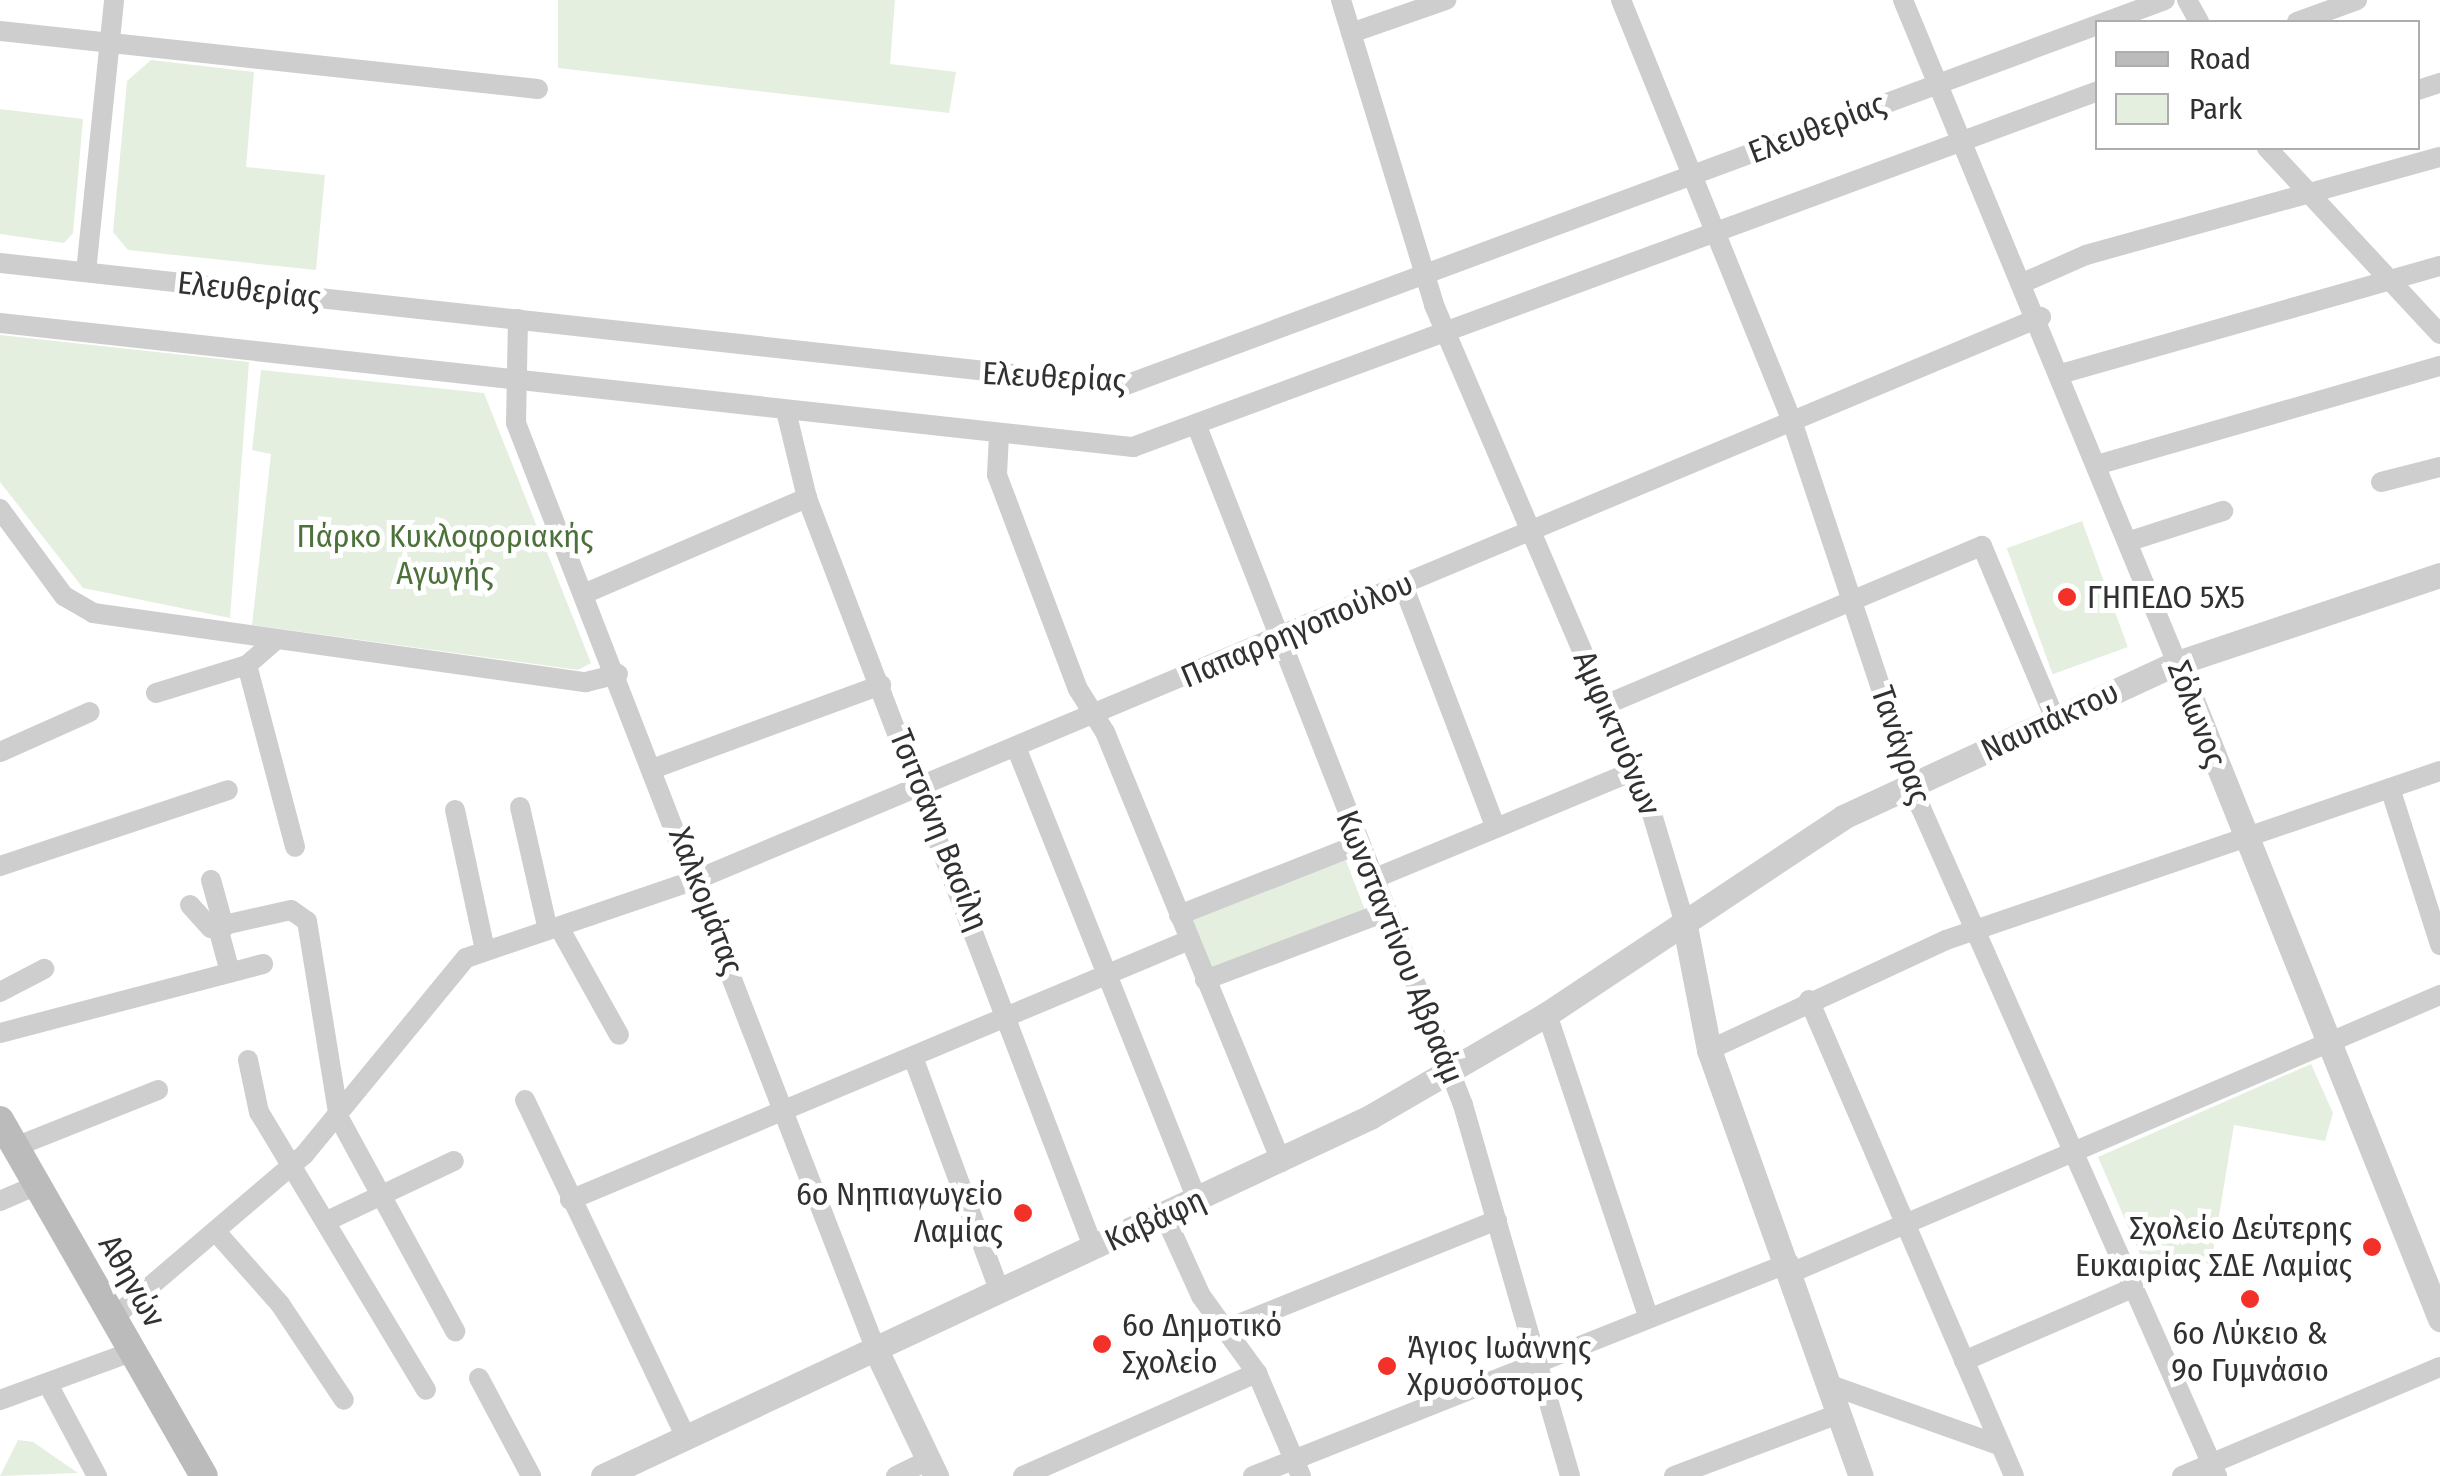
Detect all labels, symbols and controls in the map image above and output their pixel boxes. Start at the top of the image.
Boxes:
legend [2095,20,2420,150]
text: Road [2189,41,2251,77]
street label: Ελευθερίας [1743,84,1891,172]
text: Park [2189,91,2242,127]
street label: Ελευθερίας [175,263,323,317]
street label: Ελευθερίας [981,354,1127,400]
park label: Πάρκο Κυκλοφοριακής Αγωγής [296,518,594,593]
street label: Παπαρρηγοπούλου [1175,564,1419,696]
place label: ΓΗΠΕΔΟ 5X5 [2087,578,2245,616]
marker: ΓΗΠΕΔΟ 5X5 [2056,586,2078,608]
street label: Αμφικτυόνων [1565,645,1669,821]
street label: Σόλωνος [2159,656,2235,772]
street label: Ναυπάκτου [1975,672,2125,770]
street label: Τανάγρας [1863,681,1939,809]
street label: Τσιτσάνη Βασίλη [881,724,997,936]
street label: Κωνσταντίνου Αβραάμ [1328,805,1472,1089]
street label: Χαλκομάτας [660,822,752,980]
place label: 6ο Νηπιαγωγείο Λαμίας [796,1176,1003,1251]
street label: Καβάφη [1099,1180,1211,1260]
marker: 6ο Νηπιαγωγείο Λαμίας [1012,1202,1034,1224]
place label: Σχολείο Δεύτερης Ευκαιρίας ΣΔΕ Λαμίας [2075,1210,2352,1285]
street label: Αθηνών [90,1228,174,1334]
marker: Σχολείο Δεύτερης Ευκαιρίας ΣΔΕ Λαμίας [2361,1236,2383,1258]
marker: 6ο Λύκειο & 9ο Γυμνάσιο [2239,1288,2261,1310]
place label: 6ο Δημοτικό Σχολείο [1122,1307,1282,1382]
place label: 6ο Λύκειο & 9ο Γυμνάσιο [2171,1315,2329,1390]
place label: Άγιος Ιωάννης Χρυσόστομος [1407,1329,1591,1404]
marker: 6ο Δημοτικό Σχολείο [1091,1333,1113,1355]
marker: Άγιος Ιωάννης Χρυσόστομος [1376,1355,1398,1377]

